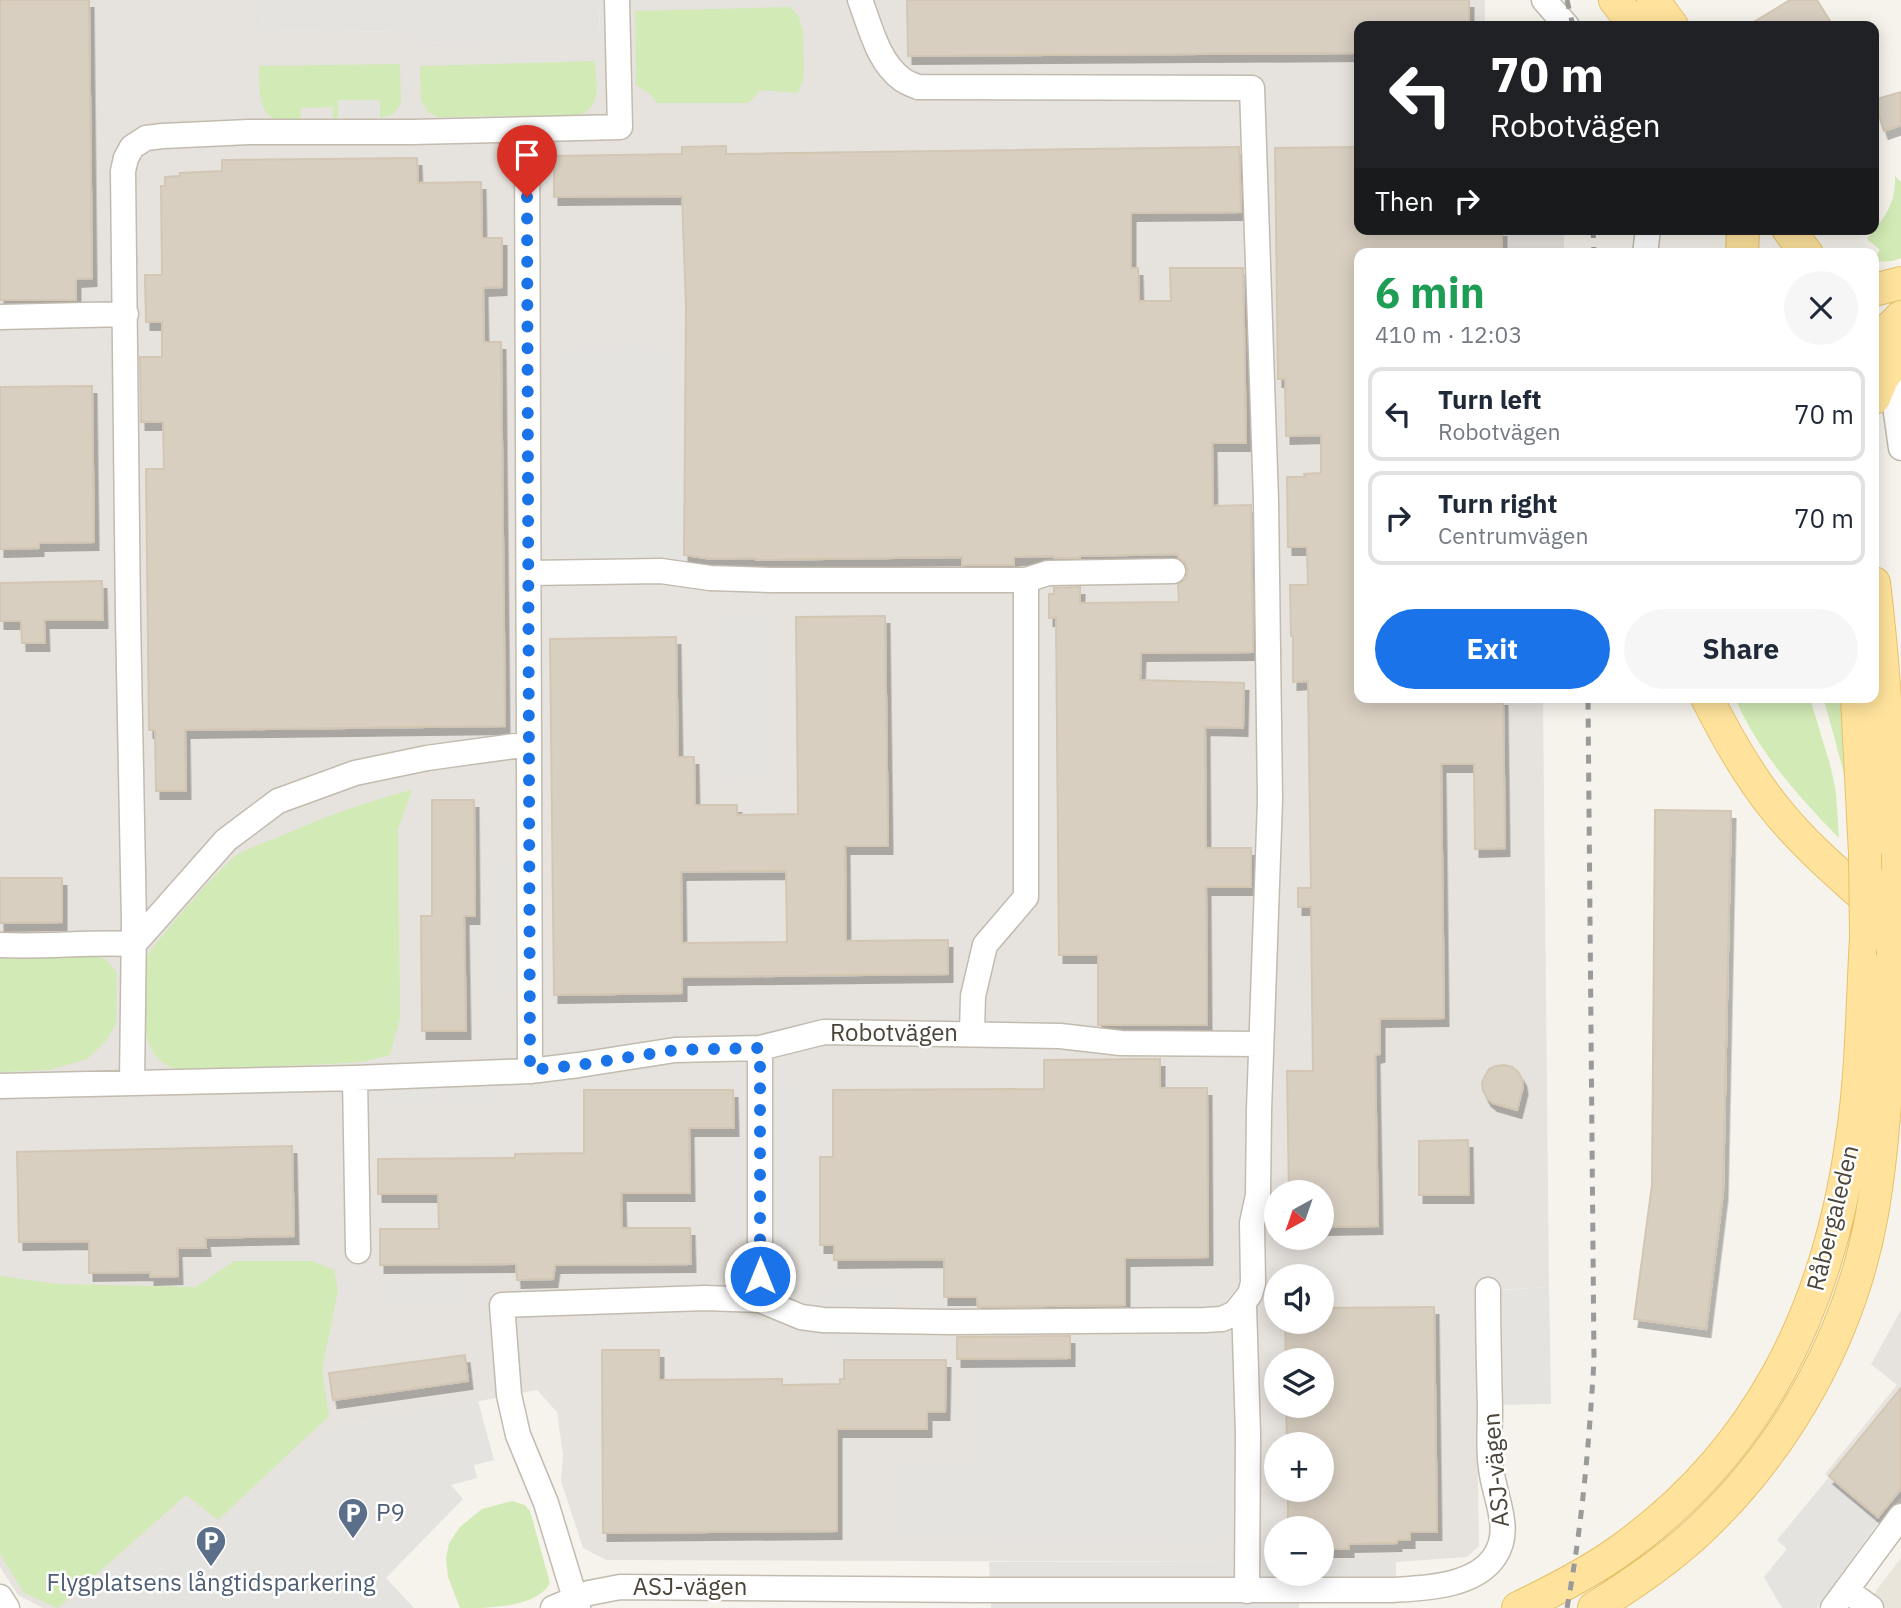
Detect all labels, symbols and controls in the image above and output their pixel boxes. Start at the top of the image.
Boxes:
text: 70 m [1490,42,1604,105]
icon: left [1375,49,1466,140]
text: Robotvägen [1490,104,1661,146]
pin [497,125,557,197]
icon: arrive [508,136,546,174]
icon: right [1448,182,1486,220]
text: Then [1375,184,1434,218]
text: 6 min [1375,265,1485,320]
button: close [1784,271,1858,345]
text: 410 m · 12:03 [1375,319,1522,349]
text: Turn left [1438,382,1541,416]
icon: left [1379,395,1417,433]
text: 70 m [1794,397,1854,431]
text: Robotvägen [1438,416,1561,446]
text: Turn right [1438,486,1557,520]
icon: right [1379,499,1417,537]
text: 70 m [1794,501,1854,535]
text: Centrumvägen [1438,520,1589,550]
button: Exit [1375,609,1610,689]
button: Share [1624,609,1858,689]
street label: Robotvägen [830,1016,958,1048]
street label: Råbergaleden [1798,1142,1866,1294]
north arrow [1264,1180,1334,1250]
map controls [1264,1180,1334,1586]
position arrow [723,1239,797,1313]
button: sound [1264,1264,1334,1334]
button: layers [1264,1348,1334,1418]
street label: ASJ-vägen [1474,1412,1516,1529]
button: + [1264,1432,1334,1502]
parking icon: P9 [336,1496,370,1540]
place label: P9 [376,1496,405,1528]
button: − [1264,1516,1334,1586]
parking icon: Flygplatsens långtidsparkering [194,1524,228,1568]
place label: Flygplatsens långtidsparkering [47,1566,376,1598]
street label: ASJ-vägen [633,1570,747,1602]

